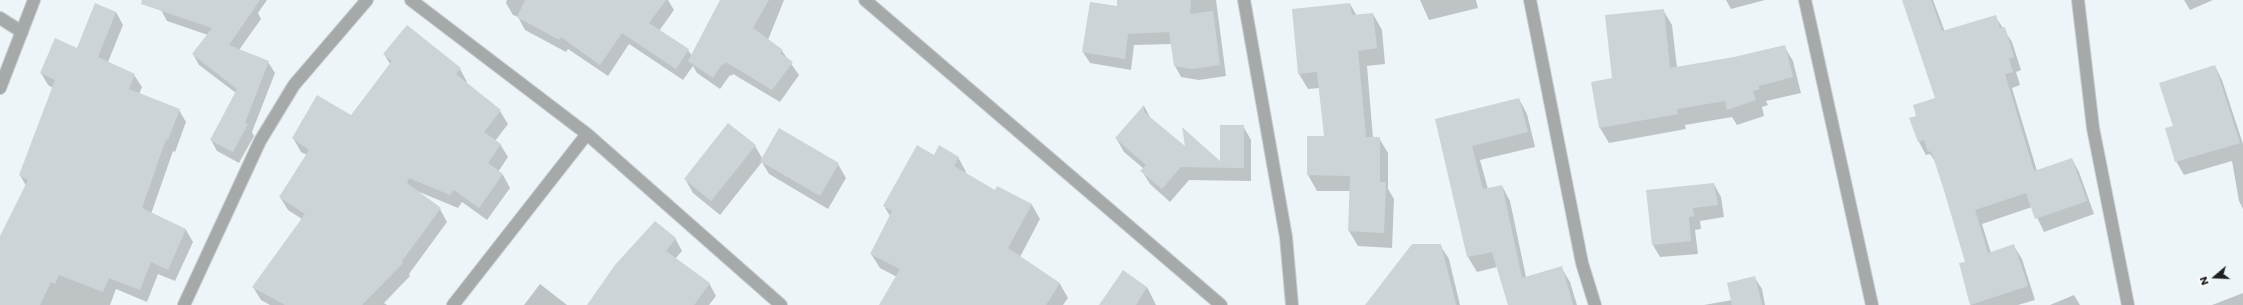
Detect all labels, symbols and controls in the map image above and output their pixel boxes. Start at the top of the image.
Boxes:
north arrow [2195,257,2235,297]
text: N [2195,274,2213,287]

